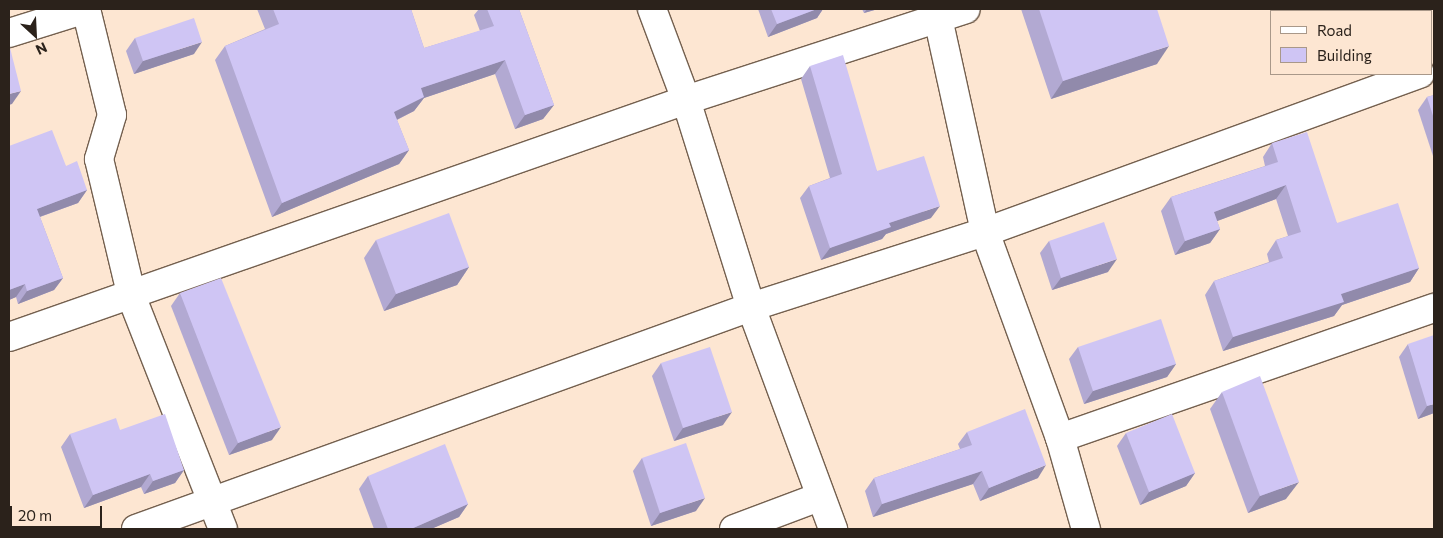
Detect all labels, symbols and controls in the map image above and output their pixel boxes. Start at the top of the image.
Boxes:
north arrow [10,10,60,60]
legend [1270,10,1433,75]
text: Road [1317,21,1352,39]
text: N [33,39,50,59]
text: Building [1317,46,1372,64]
scale bar [12,496,105,528]
text: 20 m [18,506,52,524]

